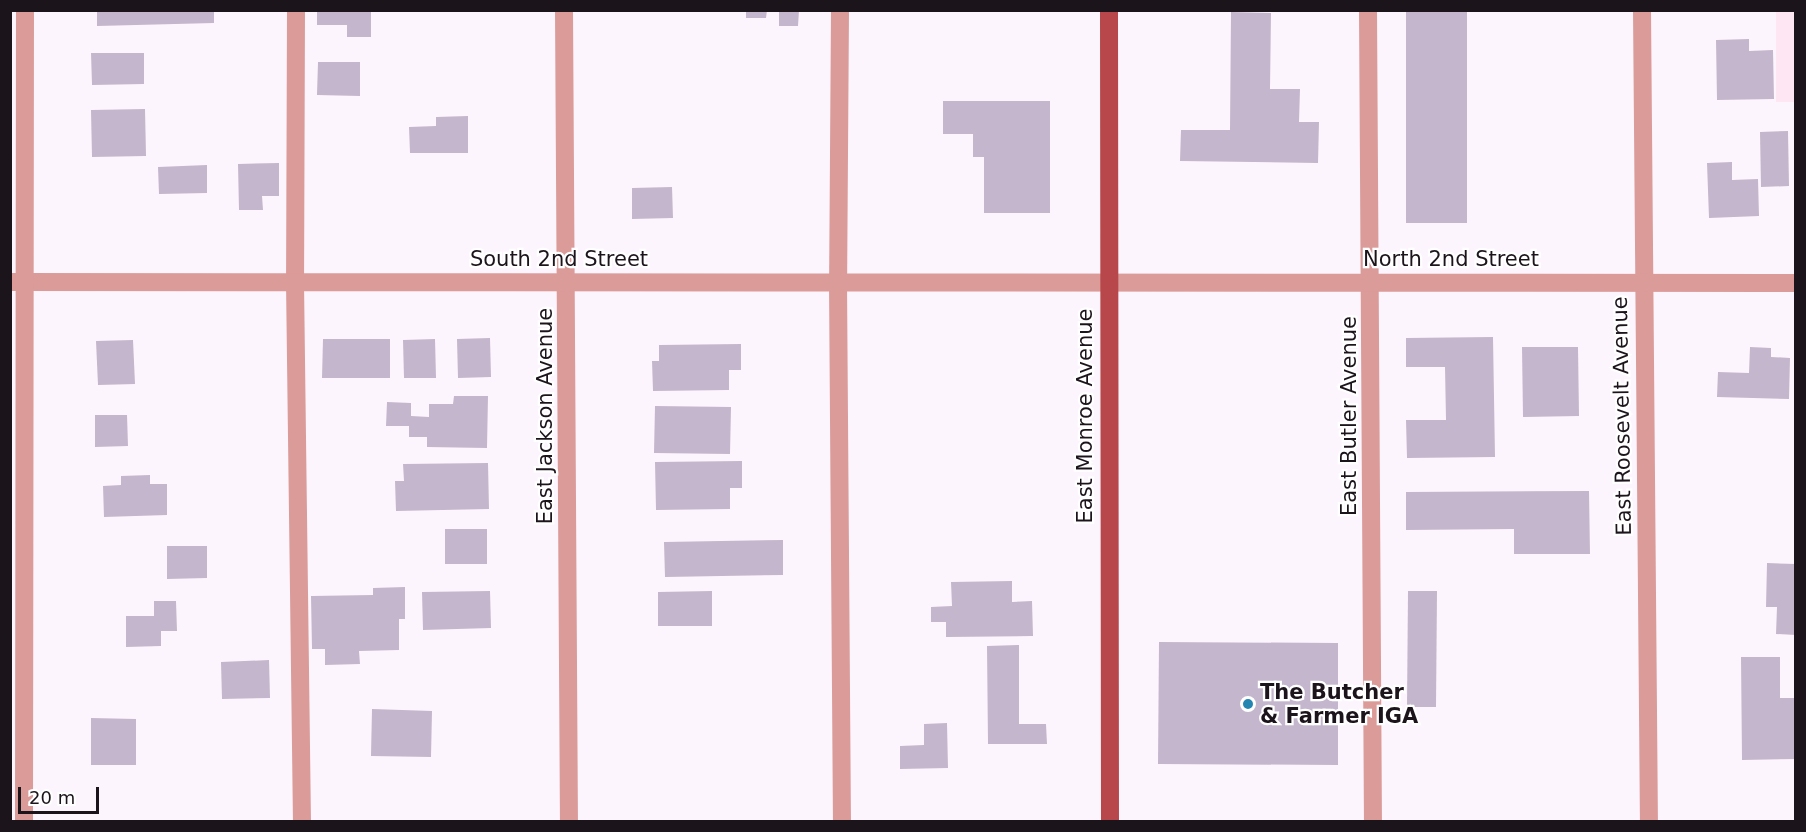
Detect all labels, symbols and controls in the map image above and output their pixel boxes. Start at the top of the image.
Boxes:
street label: South 2nd Street [470,246,648,272]
street label: North 2nd Street [1363,246,1539,272]
street label: East Roosevelt Avenue [1607,296,1637,536]
street label: East Jackson Avenue [532,308,558,524]
street label: East Monroe Avenue [1072,309,1098,523]
street label: East Butler Avenue [1336,316,1362,516]
place label: The Butcher & Farmer IGA [1260,679,1418,729]
marker: The Butcher & Farmer IGA [1241,697,1255,711]
scale bar [21,775,102,813]
text: 20 m [29,787,75,808]

